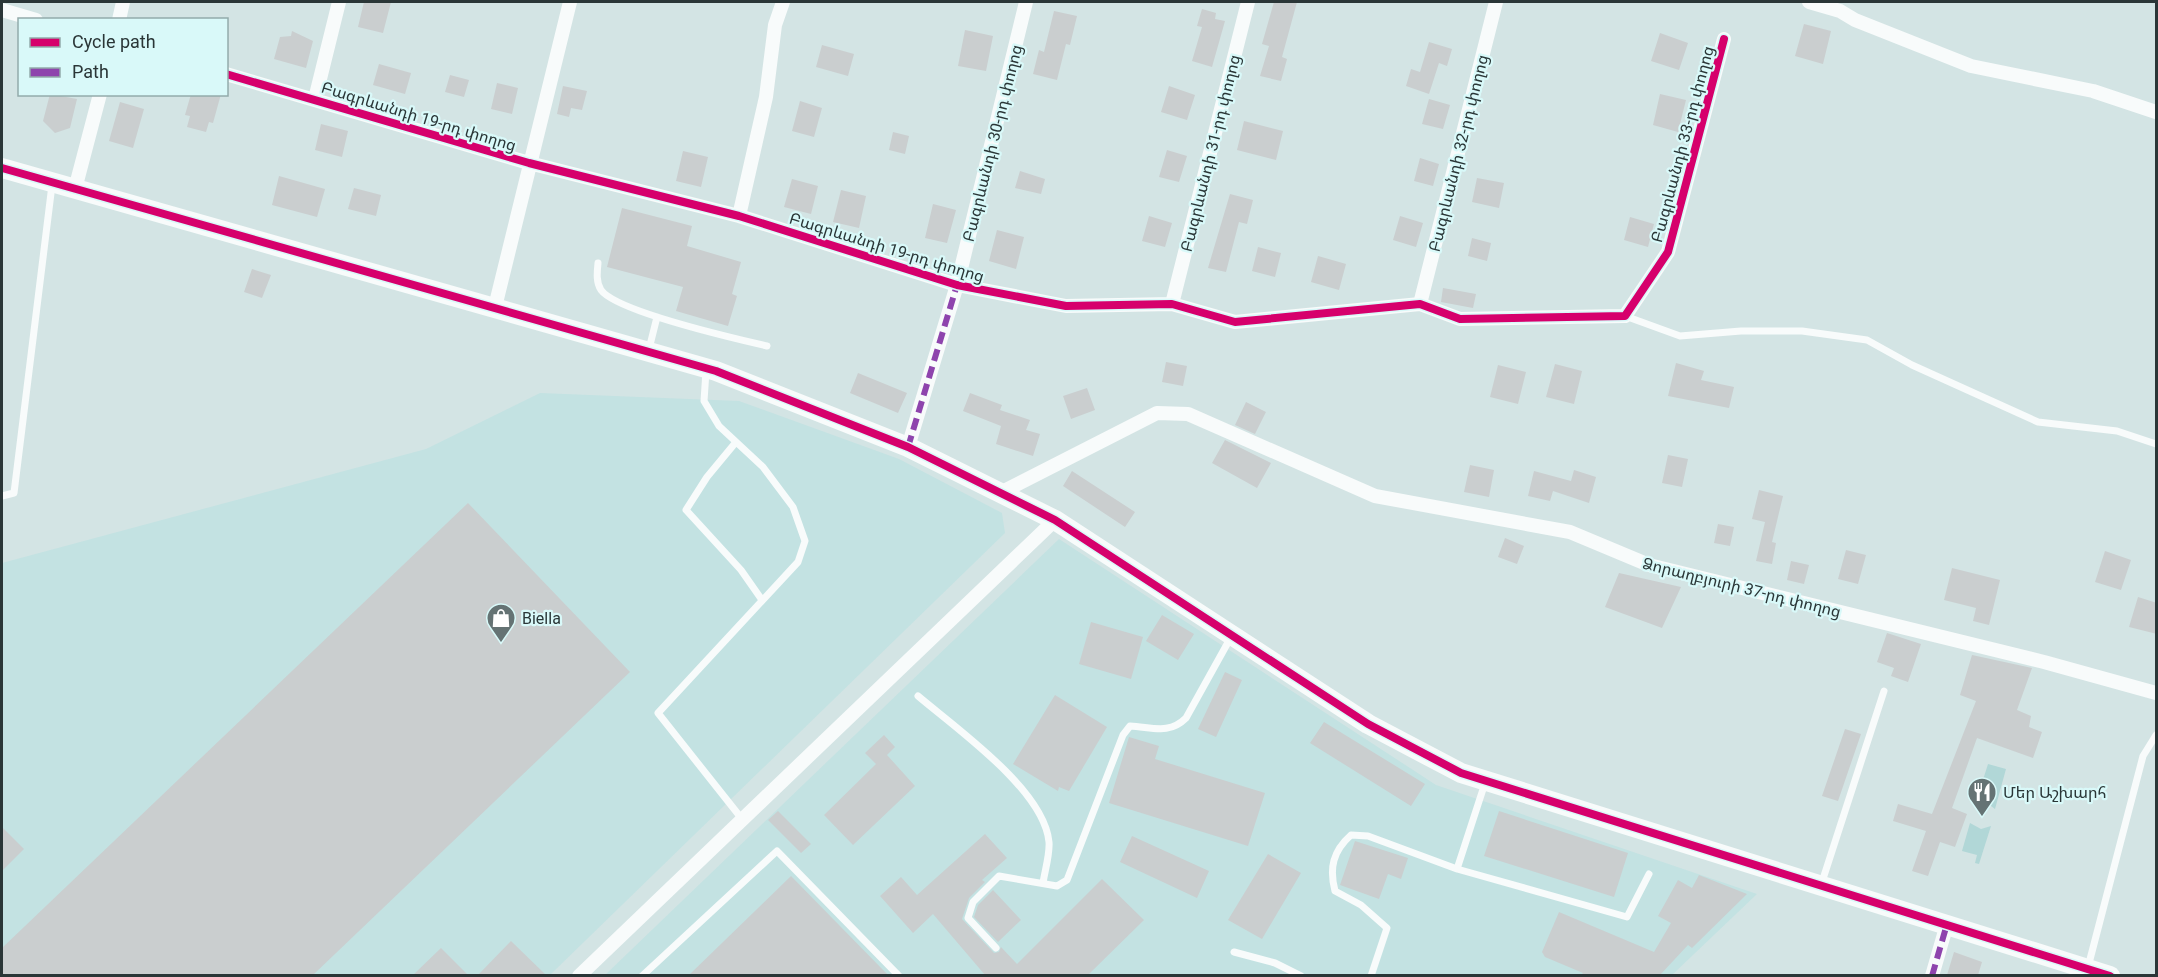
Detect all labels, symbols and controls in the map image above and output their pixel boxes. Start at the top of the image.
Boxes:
legend [18,18,228,96]
text: Cycle path [72,31,156,52]
street label: Բագրևանդի 30-րդ փողոց [959,42,1026,244]
street label: Բագրևանդի 33-րդ փողոց [1647,44,1718,245]
street label: Բագրևանդի 31-րդ փողոց [1177,52,1244,254]
street label: Բագրևանդի 32-րդ փողոց [1425,52,1492,254]
text: Path [72,61,109,82]
street label: Բագրևանդի 19-րդ փողոց [319,78,519,155]
street label: Բագրևանդի 19-րդ փողոց [787,209,987,286]
street label: Ձորաղբյուրի 37-րդ փողոց [1641,554,1843,621]
shop icon: Biella [485,602,517,644]
place label: Biella [522,609,561,628]
restaurant icon: Մեր Աշխարհ [1966,776,1998,818]
place label: Մեր Աշխարհ [2003,783,2107,802]

